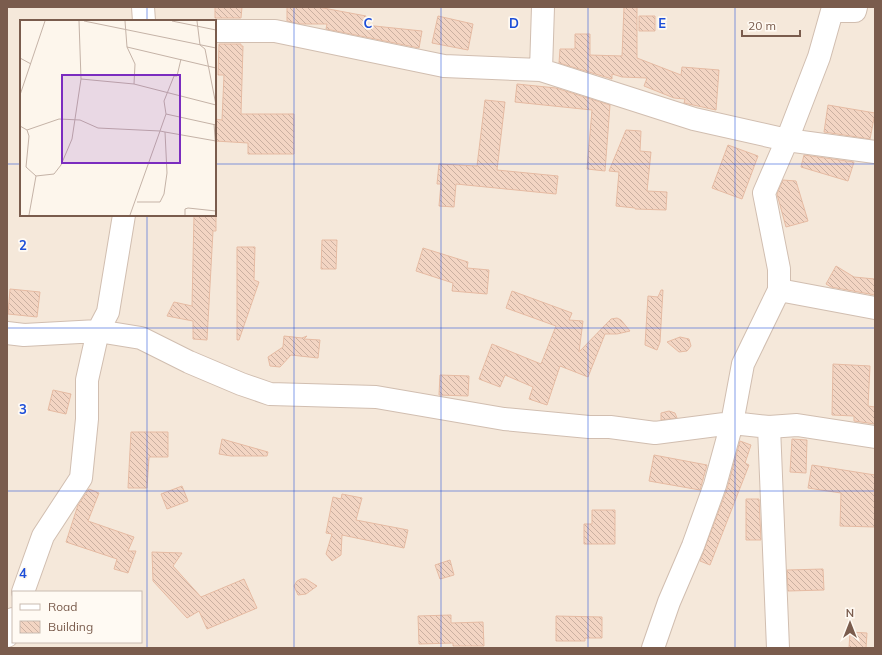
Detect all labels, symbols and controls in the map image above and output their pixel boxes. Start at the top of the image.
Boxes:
scale bar [742,12,800,38]
text: C [364,15,373,31]
text: D [509,15,519,31]
text: E [658,15,666,31]
text: 20 m [748,18,776,33]
inset map [20,20,216,216]
text: 2 [19,237,27,253]
text: 3 [19,401,27,417]
text: 4 [19,565,27,581]
legend [12,591,142,643]
text: Road [48,599,77,614]
north arrow [830,603,870,643]
text: N [846,606,854,620]
text: Building [48,619,93,634]

